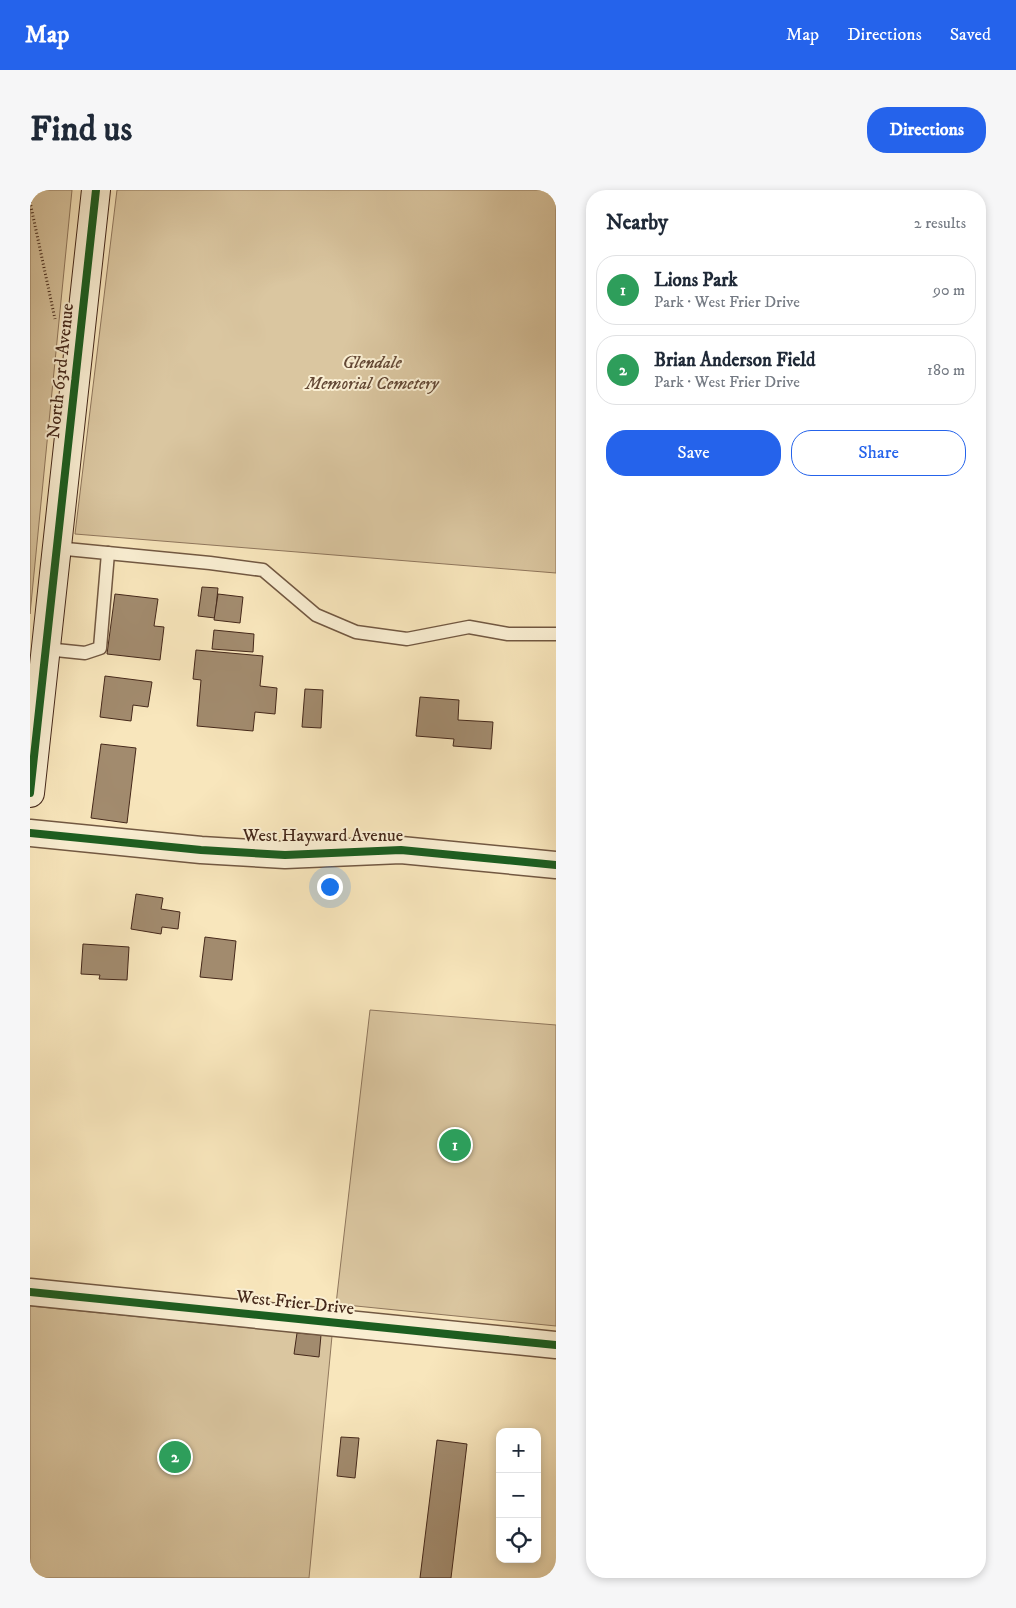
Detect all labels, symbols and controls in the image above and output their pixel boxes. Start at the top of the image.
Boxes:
text: Map [25,20,69,50]
text: Map [786,24,819,46]
text: Directions [847,24,922,46]
text: Saved [950,24,991,46]
button: Directions [867,107,986,153]
text: Find us [30,108,132,152]
text: Nearby [606,210,668,236]
text: 2 results [914,213,966,233]
text: Lions Park [654,269,738,292]
text: 1 [620,280,626,300]
text: 90 m [933,280,965,300]
text: Park · West Frier Drive [654,292,800,312]
street label: North 63rd Avenue [43,302,79,440]
text: Brian Anderson Field [654,349,816,372]
park label: Glendale Memorial Cemetery [303,352,439,395]
text: 2 [619,360,627,380]
text: 180 m [927,360,965,380]
text: Park · West Frier Drive [654,372,800,392]
button: Save [606,430,781,476]
button: Share [791,430,966,476]
street label: West Hayward Avenue [242,825,403,847]
your location [317,874,343,900]
pin: 1 [439,1126,471,1164]
street label: West Frier Drive [234,1286,355,1320]
map controls [496,1428,541,1563]
button: + [496,1428,541,1473]
pin: 2 [159,1438,191,1476]
button: − [496,1473,541,1518]
button: locate [496,1518,541,1563]

